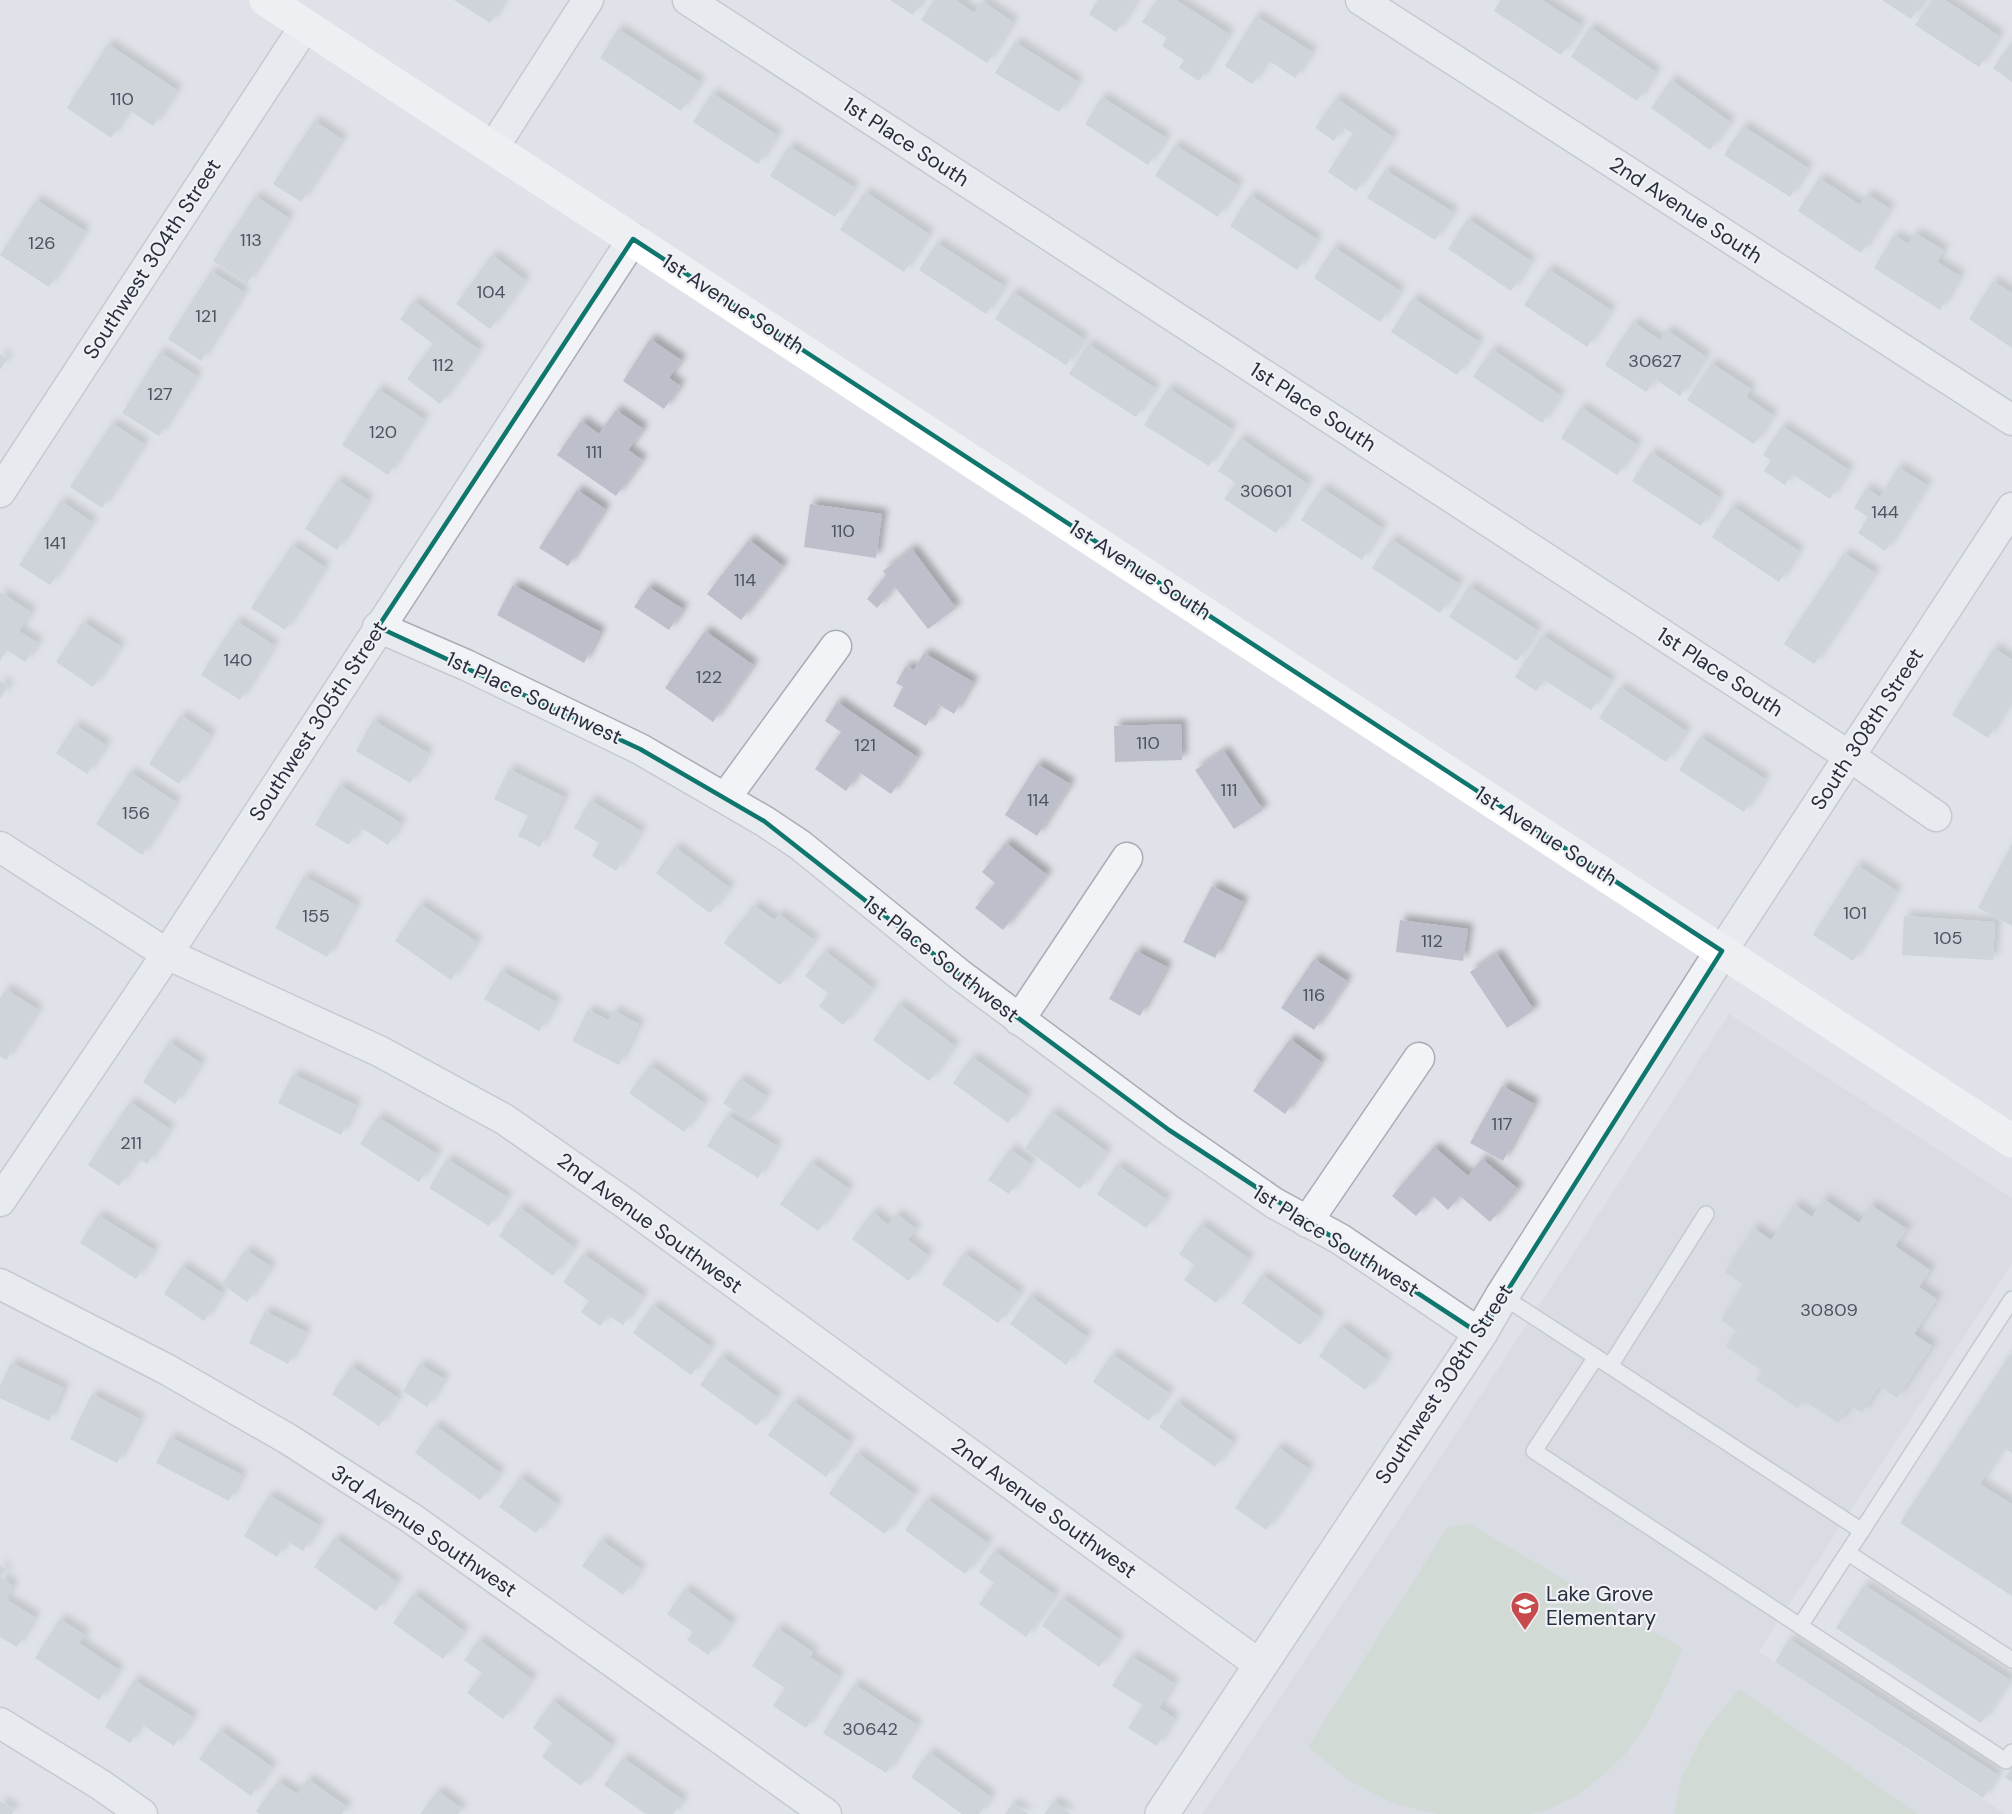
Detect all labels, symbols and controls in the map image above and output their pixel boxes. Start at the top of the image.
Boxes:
house number: 110 [110,87,134,111]
street label: 1st Place South [837,91,975,193]
street label: 2nd Avenue South [1604,150,1768,270]
street label: Southwest 304th Street [77,154,227,364]
house number: 113 [240,228,262,252]
house number: 126 [28,231,56,255]
street label: 1st Avenue South [656,247,810,361]
house number: 104 [477,280,505,304]
house number: 121 [195,304,217,328]
house number: 30627 [1628,349,1682,373]
house number: 112 [432,353,454,377]
street label: 1st Place South [1244,356,1382,458]
house number: 127 [147,382,173,406]
house number: 120 [369,420,397,444]
house number: 111 [586,440,602,464]
house number: 30601 [1240,479,1292,503]
house number: 144 [1871,500,1899,524]
street label: 1st Avenue South [1063,513,1217,627]
house number: 110 [831,519,855,543]
house number: 141 [44,531,66,555]
house number: 114 [734,568,756,592]
street label: Southwest 305th Street [243,615,393,827]
street label: 1st Place South [1651,621,1789,723]
street label: South 308th Street [1804,643,1930,815]
street label: 1st Place Southwest [441,645,627,751]
house number: 140 [224,648,252,672]
house number: 122 [696,665,722,689]
house number: 110 [1136,731,1160,755]
house number: 121 [854,733,876,757]
house number: 111 [1221,778,1237,802]
street label: 1st Avenue South [1469,779,1623,893]
house number: 114 [1027,788,1049,812]
house number: 156 [122,801,150,825]
street label: 1st Place Southwest [857,889,1025,1029]
house number: 101 [1843,901,1867,925]
house number: 155 [302,904,330,928]
house number: 105 [1934,926,1962,950]
house number: 112 [1421,929,1443,953]
house number: 116 [1303,983,1325,1007]
house number: 117 [1492,1112,1512,1136]
house number: 211 [120,1131,142,1155]
street label: 2nd Avenue Southwest [552,1146,748,1300]
street label: 1st Place Southwest [1248,1178,1424,1304]
street label: Southwest 308th Street [1369,1279,1519,1489]
house number: 30809 [1800,1298,1858,1322]
street label: 2nd Avenue Southwest [946,1431,1142,1585]
street label: 3rd Avenue Southwest [326,1458,522,1604]
place label: Lake Grove Elementary [1546,1580,1657,1632]
school or university icon: Lake Grove Elementary [1509,1590,1541,1632]
house number: 30642 [842,1717,898,1741]

